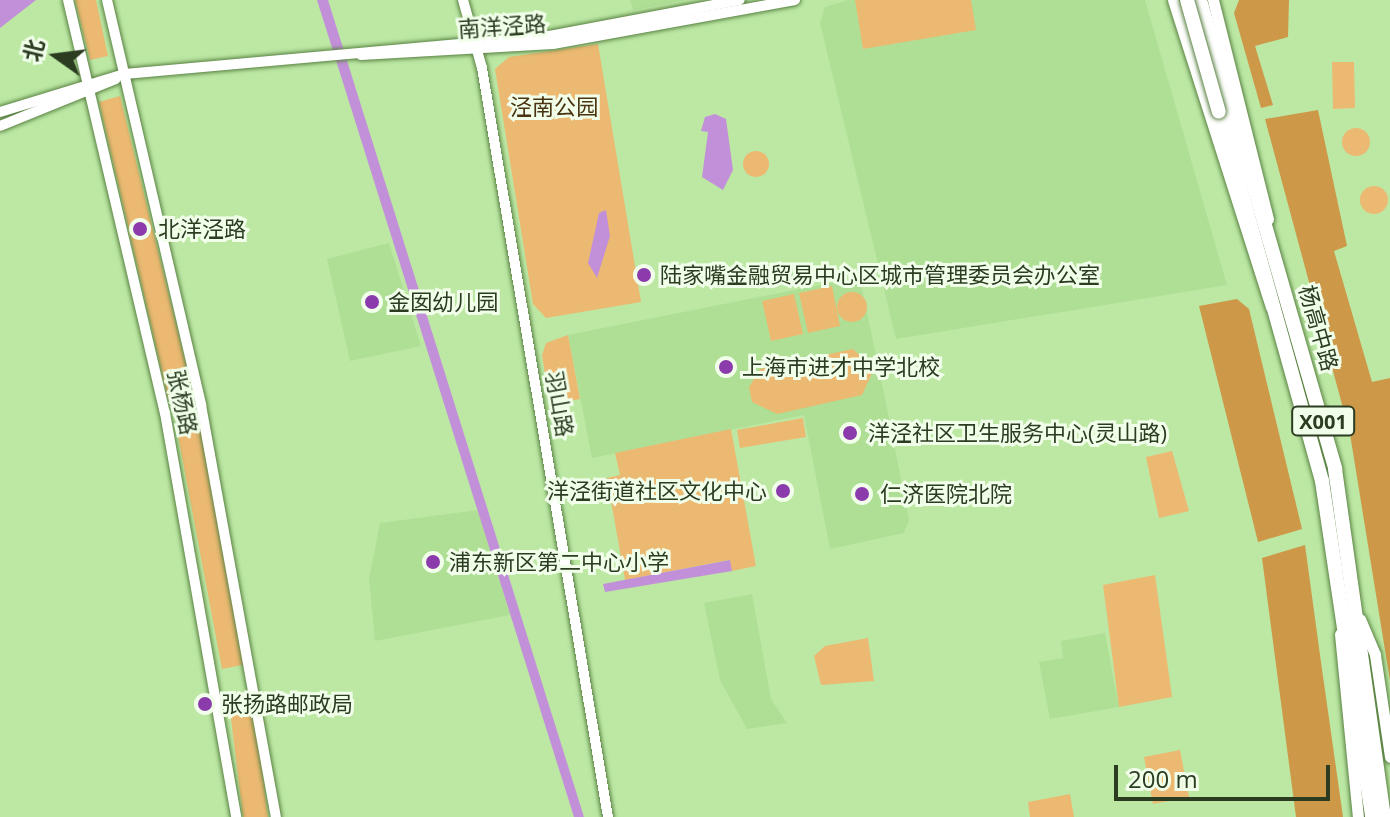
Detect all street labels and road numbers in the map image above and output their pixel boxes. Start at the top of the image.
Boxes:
street label: 南洋泾路 [457,10,547,42]
street label: 杨高中路 [1294,282,1344,374]
street label: 张杨路 [163,367,203,437]
street label: 羽山路 [541,369,579,439]
road number: X001 [1291,405,1355,437]

